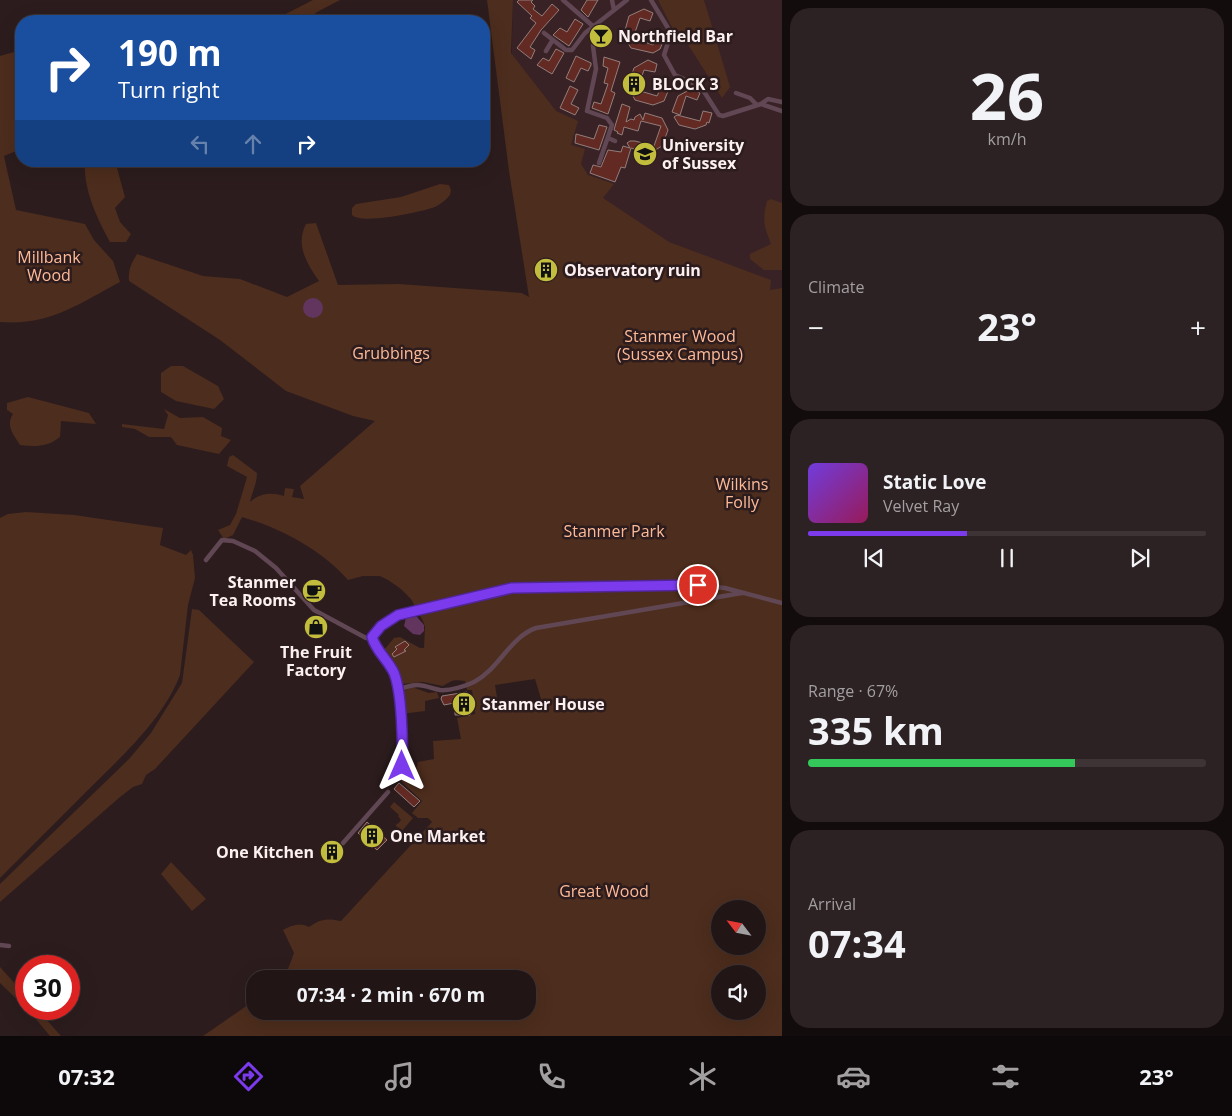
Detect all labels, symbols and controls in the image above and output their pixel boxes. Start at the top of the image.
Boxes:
bar icon: Northfield Bar [588,23,614,49]
place label: Northfield Bar [618,25,733,47]
text: 190 m [118,29,222,76]
icon: right [35,35,100,100]
text: 26 [970,51,1044,139]
building icon: BLOCK 3 [621,71,647,97]
place label: BLOCK 3 [652,73,719,95]
text: Turn right [118,74,220,104]
text: km/h [988,128,1026,150]
icon: left [186,130,214,158]
icon: ahead [239,130,267,158]
icon: right [292,130,320,158]
place label: University of Sussex [662,134,745,174]
school or university icon: University of Sussex [632,141,658,167]
park label: Millbank Wood [17,246,81,286]
building icon: Observatory ruin [533,257,559,283]
place label: Observatory ruin [564,259,701,281]
text: Climate [808,276,865,298]
text: 23° [977,300,1037,352]
text: − [808,308,824,346]
text: + [1190,308,1206,346]
park label: Stanmer Wood (Sussex Campus) [617,325,743,365]
park label: Grubbings [352,342,430,364]
text: Static Love [883,469,986,495]
park label: Wilkins Folly [716,473,768,513]
text: Velvet Ray [883,495,959,517]
park label: Stanmer Park [563,520,665,542]
icon: previous [860,544,888,572]
icon: pause [993,544,1021,572]
icon: next [1126,544,1154,572]
pin [677,564,719,606]
place label: Stanmer Tea Rooms [209,571,296,611]
icon: arrive [684,571,712,599]
cafe icon: Stanmer Tea Rooms [301,578,327,604]
shop icon: The Fruit Factory [303,614,329,640]
place label: The Fruit Factory [280,641,352,681]
text: Range · 67% [808,680,898,702]
building icon: Stanmer House [451,691,477,717]
place label: Stanmer House [482,693,605,715]
text: 335 km [808,704,944,756]
position arrow [375,739,427,791]
building icon: One Market [359,823,385,849]
place label: One Market [390,825,485,847]
building icon: One Kitchen [319,839,345,865]
place label: One Kitchen [216,841,314,863]
park label: Great Wood [559,880,649,902]
text: Arrival [808,893,856,915]
north arrow [711,900,766,955]
map controls [711,900,766,1020]
text: 07:34 [808,917,906,969]
speed limit sign: 30 [15,955,80,1020]
button: sound [711,965,766,1020]
text: 07:34 · 2 min · 670 m [297,982,485,1008]
icon: directions [231,1059,266,1094]
icon: music [382,1059,417,1094]
icon: phone [534,1059,569,1094]
icon: climate [685,1059,720,1094]
icon: car [836,1059,871,1094]
icon: filters [988,1059,1023,1094]
text: 07:32 [58,1061,115,1091]
text: 23° [1139,1061,1174,1091]

